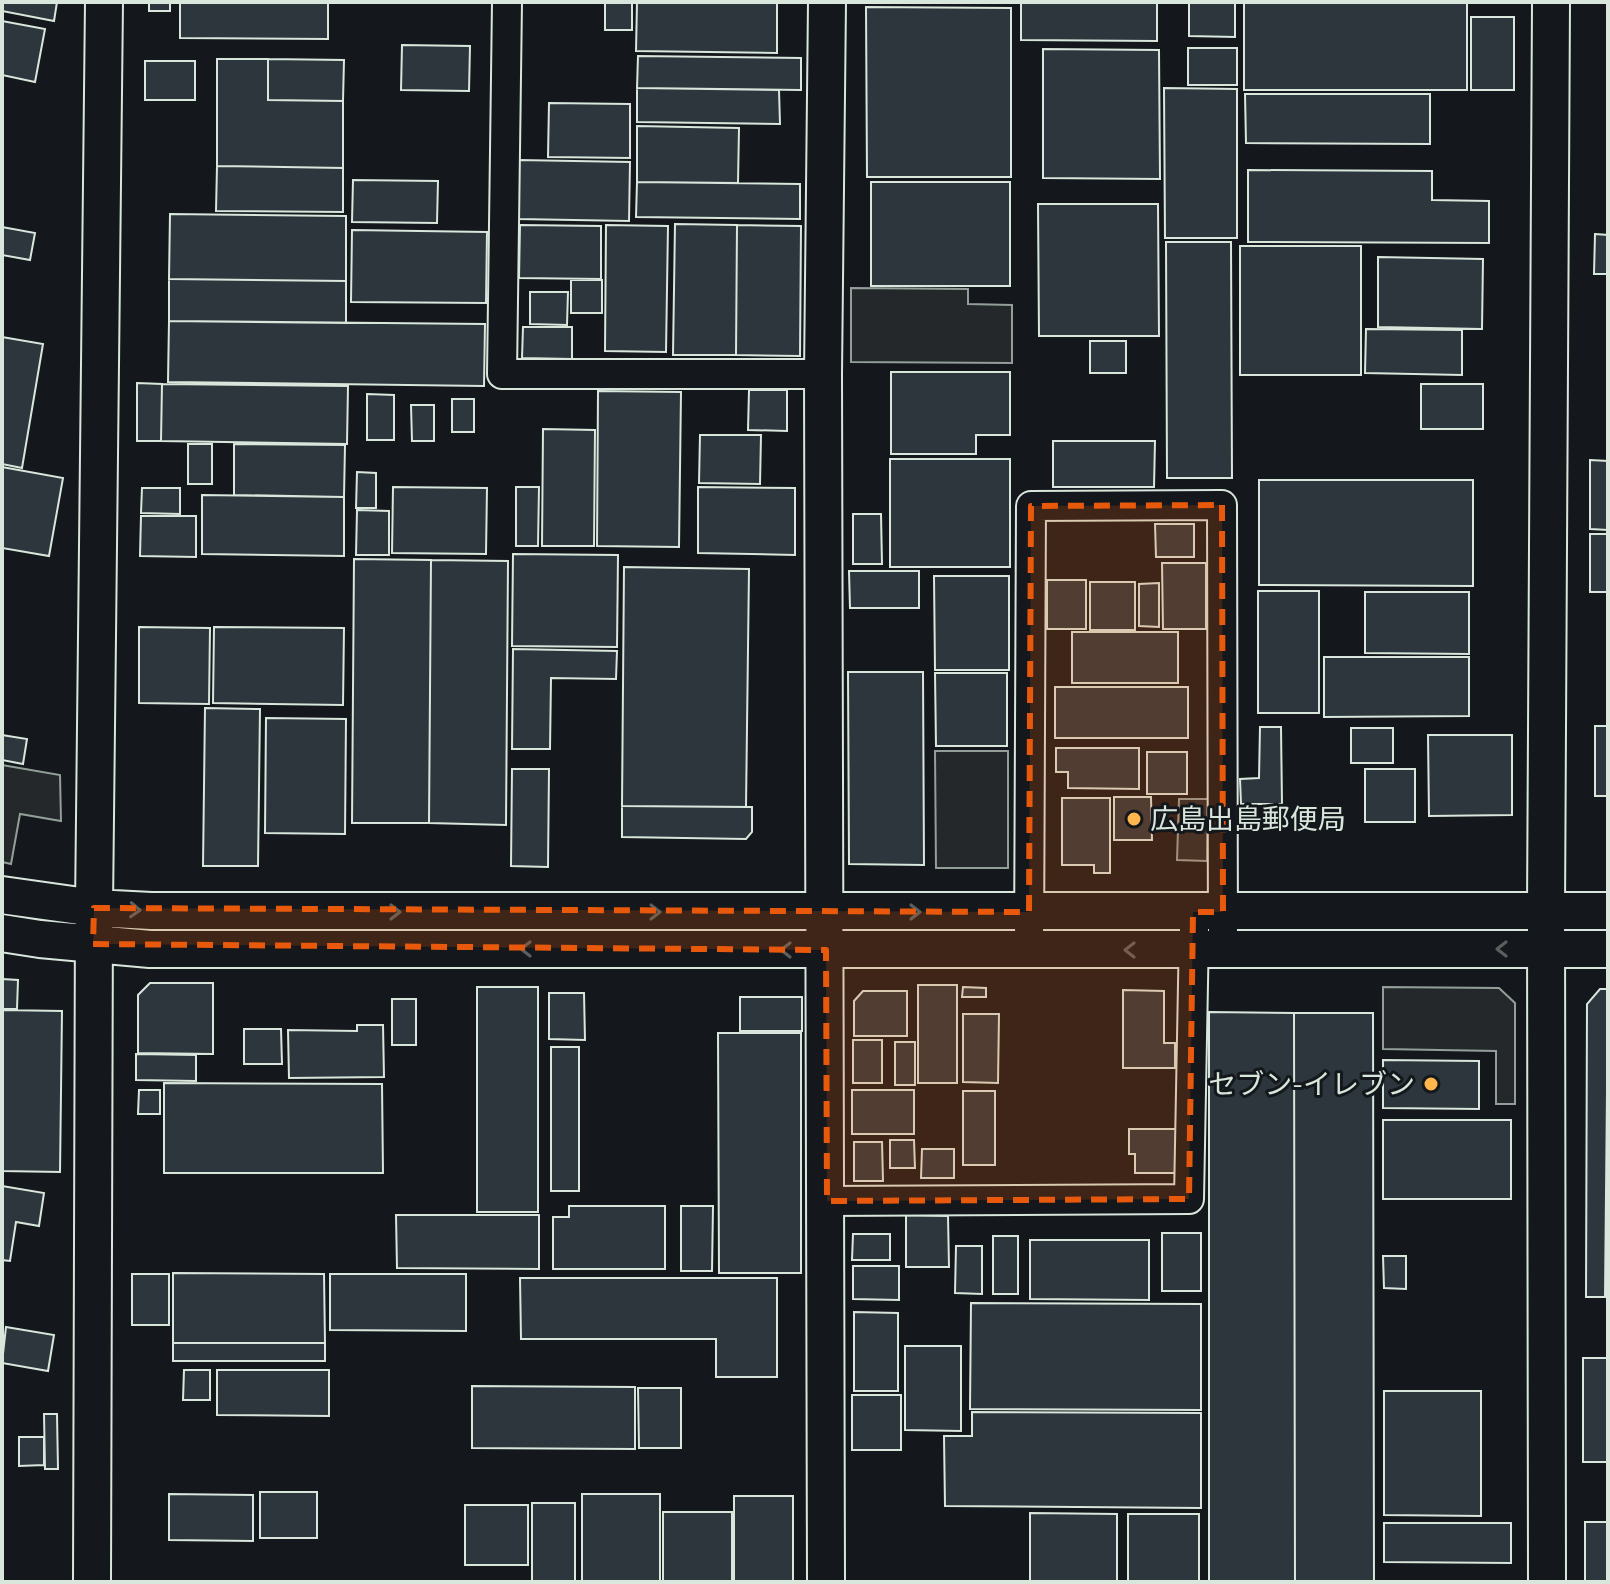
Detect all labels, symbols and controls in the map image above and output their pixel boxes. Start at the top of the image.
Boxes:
place label: 広島出島郵便局 [1150,802,1346,836]
marker: 広島出島郵便局 [1125,810,1143,828]
one-way arrow [129,902,142,919]
one-way arrow [389,903,402,921]
one-way arrow [649,903,662,921]
one-way arrow [909,903,922,921]
one-way arrow [519,940,532,958]
one-way arrow [1495,940,1508,958]
one-way arrow [779,941,792,959]
one-way arrow [1123,941,1136,959]
place label: セブン-イレブン [1208,1067,1415,1101]
marker: セブン-イレブン [1422,1075,1440,1093]

